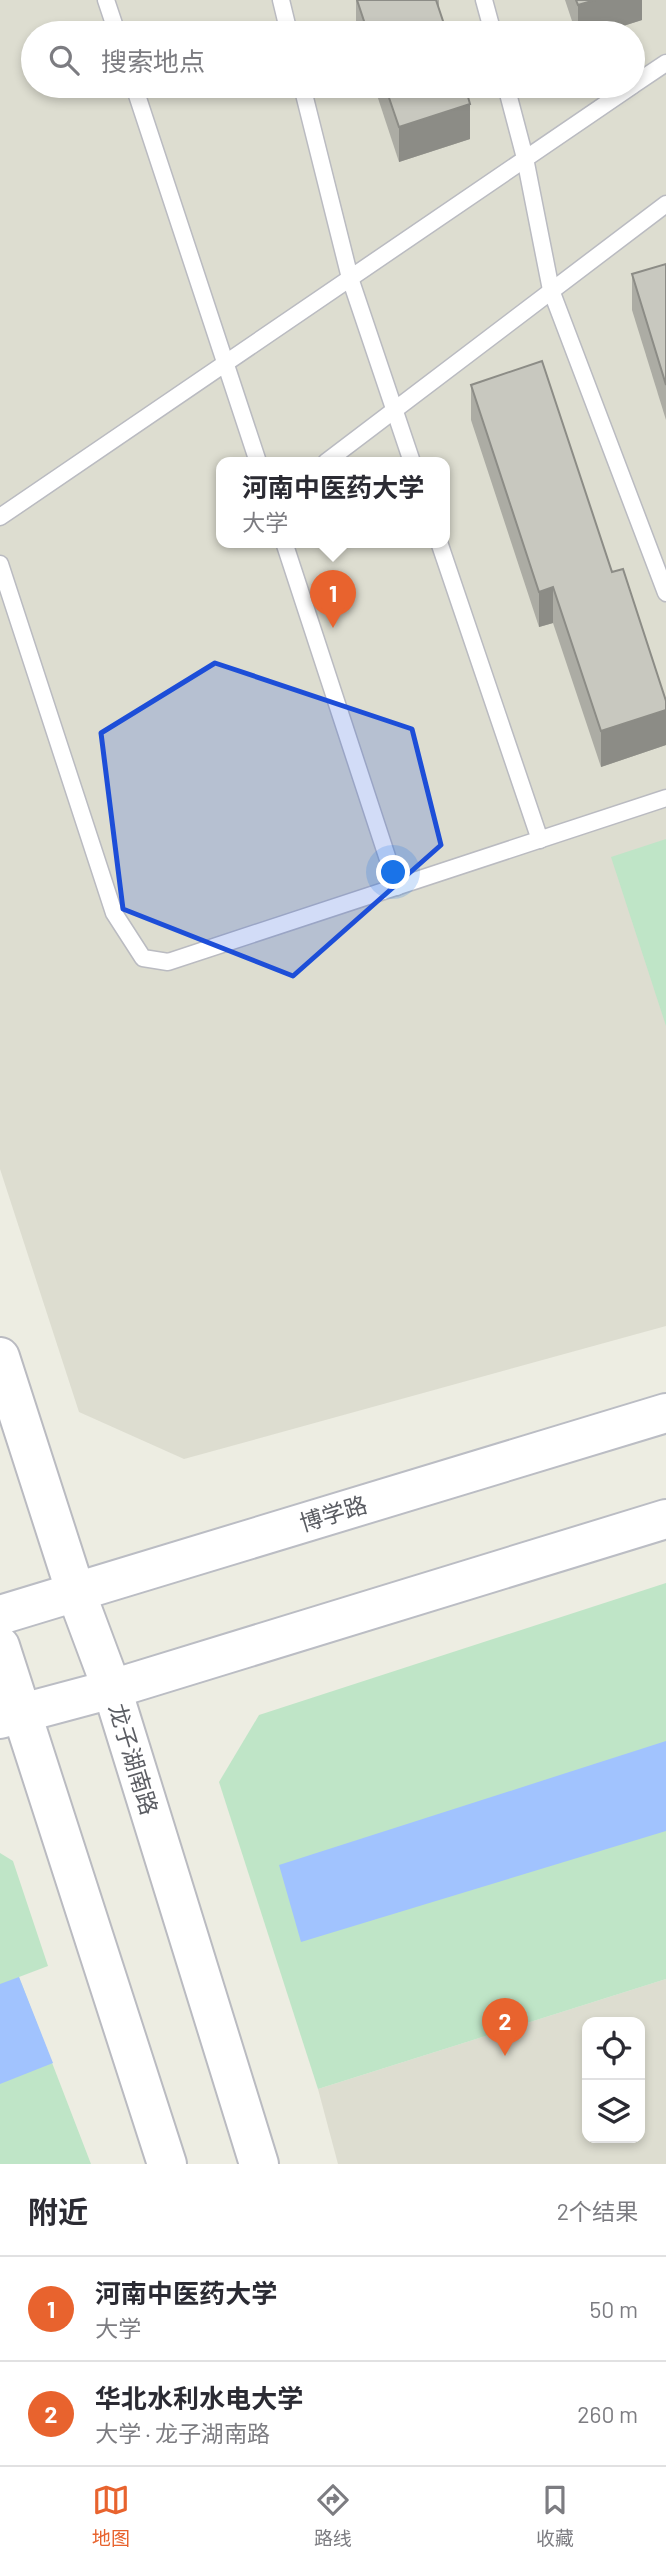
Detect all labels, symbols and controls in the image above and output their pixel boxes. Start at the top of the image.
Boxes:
search box [21,21,645,98]
icon: search [45,41,83,79]
text: 搜索地点 [101,45,205,76]
popup [216,457,450,548]
text: 河南中医药大学 [242,471,424,502]
text: 大学 [242,508,288,536]
pin: 1 [310,570,356,628]
your location [376,855,410,889]
street label: 博学路 [296,1490,370,1536]
street label: 龙子湖南路 [104,1700,164,1818]
pin: 2 [482,1998,528,2056]
map controls [582,2017,645,2143]
button: locate [582,2017,645,2080]
button: layers [582,2080,645,2143]
text: 附近 [28,2193,88,2229]
text: 2个结果 [557,2197,638,2225]
text: 河南中医药大学 [95,2277,277,2308]
text: 1 [47,2295,55,2323]
text: 50 m [590,2295,638,2323]
text: 大学 [95,2314,141,2342]
text: 华北水利水电大学 [95,2382,303,2413]
text: 2 [45,2400,57,2428]
text: 260 m [577,2400,638,2428]
text: 大学 · 龙子湖南路 [95,2419,270,2447]
tab: 地图 [92,2481,130,2550]
tab: 路线 [314,2481,352,2550]
tab: 收藏 [536,2481,574,2550]

